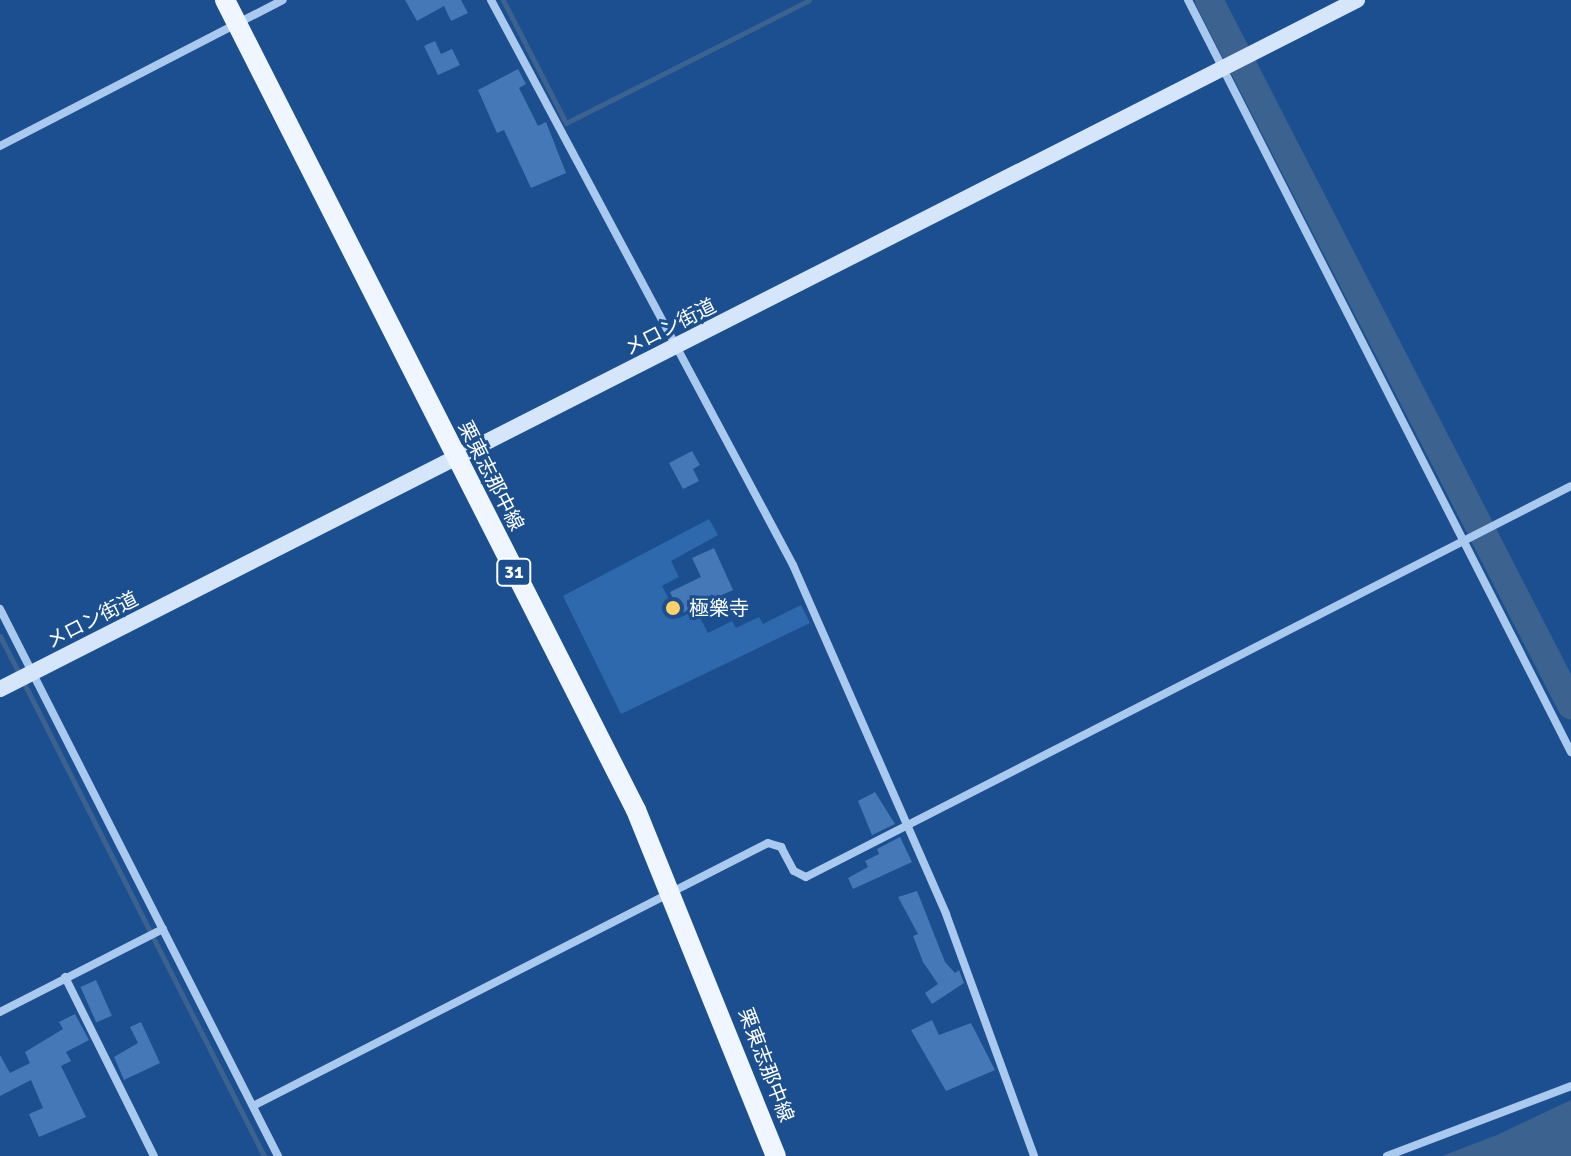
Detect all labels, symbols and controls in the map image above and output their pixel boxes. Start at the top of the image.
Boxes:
street label: メロン街道 [620,294,720,360]
street label: 栗東志那中線 [453,417,529,535]
road number: 31 [496,558,532,586]
street label: メロン街道 [42,587,142,653]
place label: 極樂寺 [689,596,749,620]
marker: 極樂寺 [664,599,682,617]
street label: 栗東志那中線 [733,1005,799,1125]

